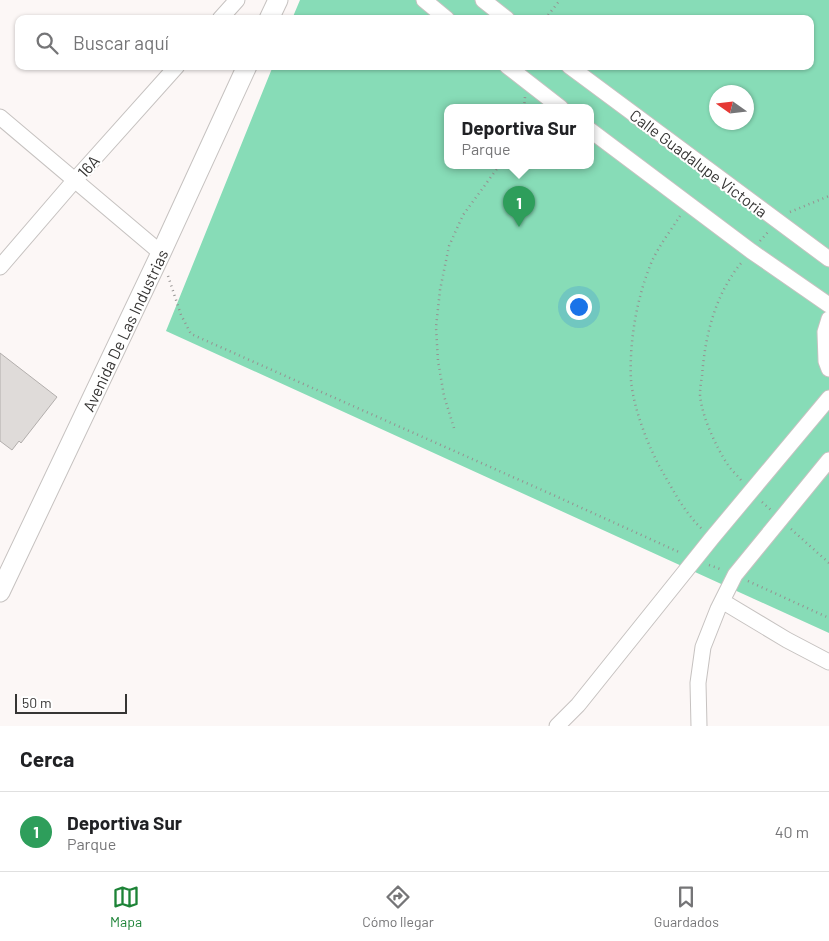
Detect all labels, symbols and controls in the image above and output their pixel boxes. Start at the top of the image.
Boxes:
search box [15,15,814,70]
icon: search [33,29,61,57]
text: Buscar aquí [73,31,169,54]
north arrow [709,85,754,130]
popup [444,104,594,169]
street label: Calle Guadalupe Victoria [626,105,772,221]
text: Deportiva Sur [461,116,577,139]
text: Parque [461,139,511,158]
street label: 16A [73,151,103,181]
pin: 1 [503,186,535,227]
street label: Avenida De Las Industrias [78,246,171,414]
your location [566,294,592,320]
scale bar [15,691,128,714]
text: 50 m [22,694,51,711]
text: Cerca [20,746,74,771]
text: Deportiva Sur [67,811,182,834]
text: 1 [33,822,39,841]
text: 40 m [775,822,809,841]
text: Parque [67,834,116,853]
tab: Mapa [110,883,142,930]
tab: Cómo llegar [362,883,434,930]
tab: Guardados [654,883,719,930]

